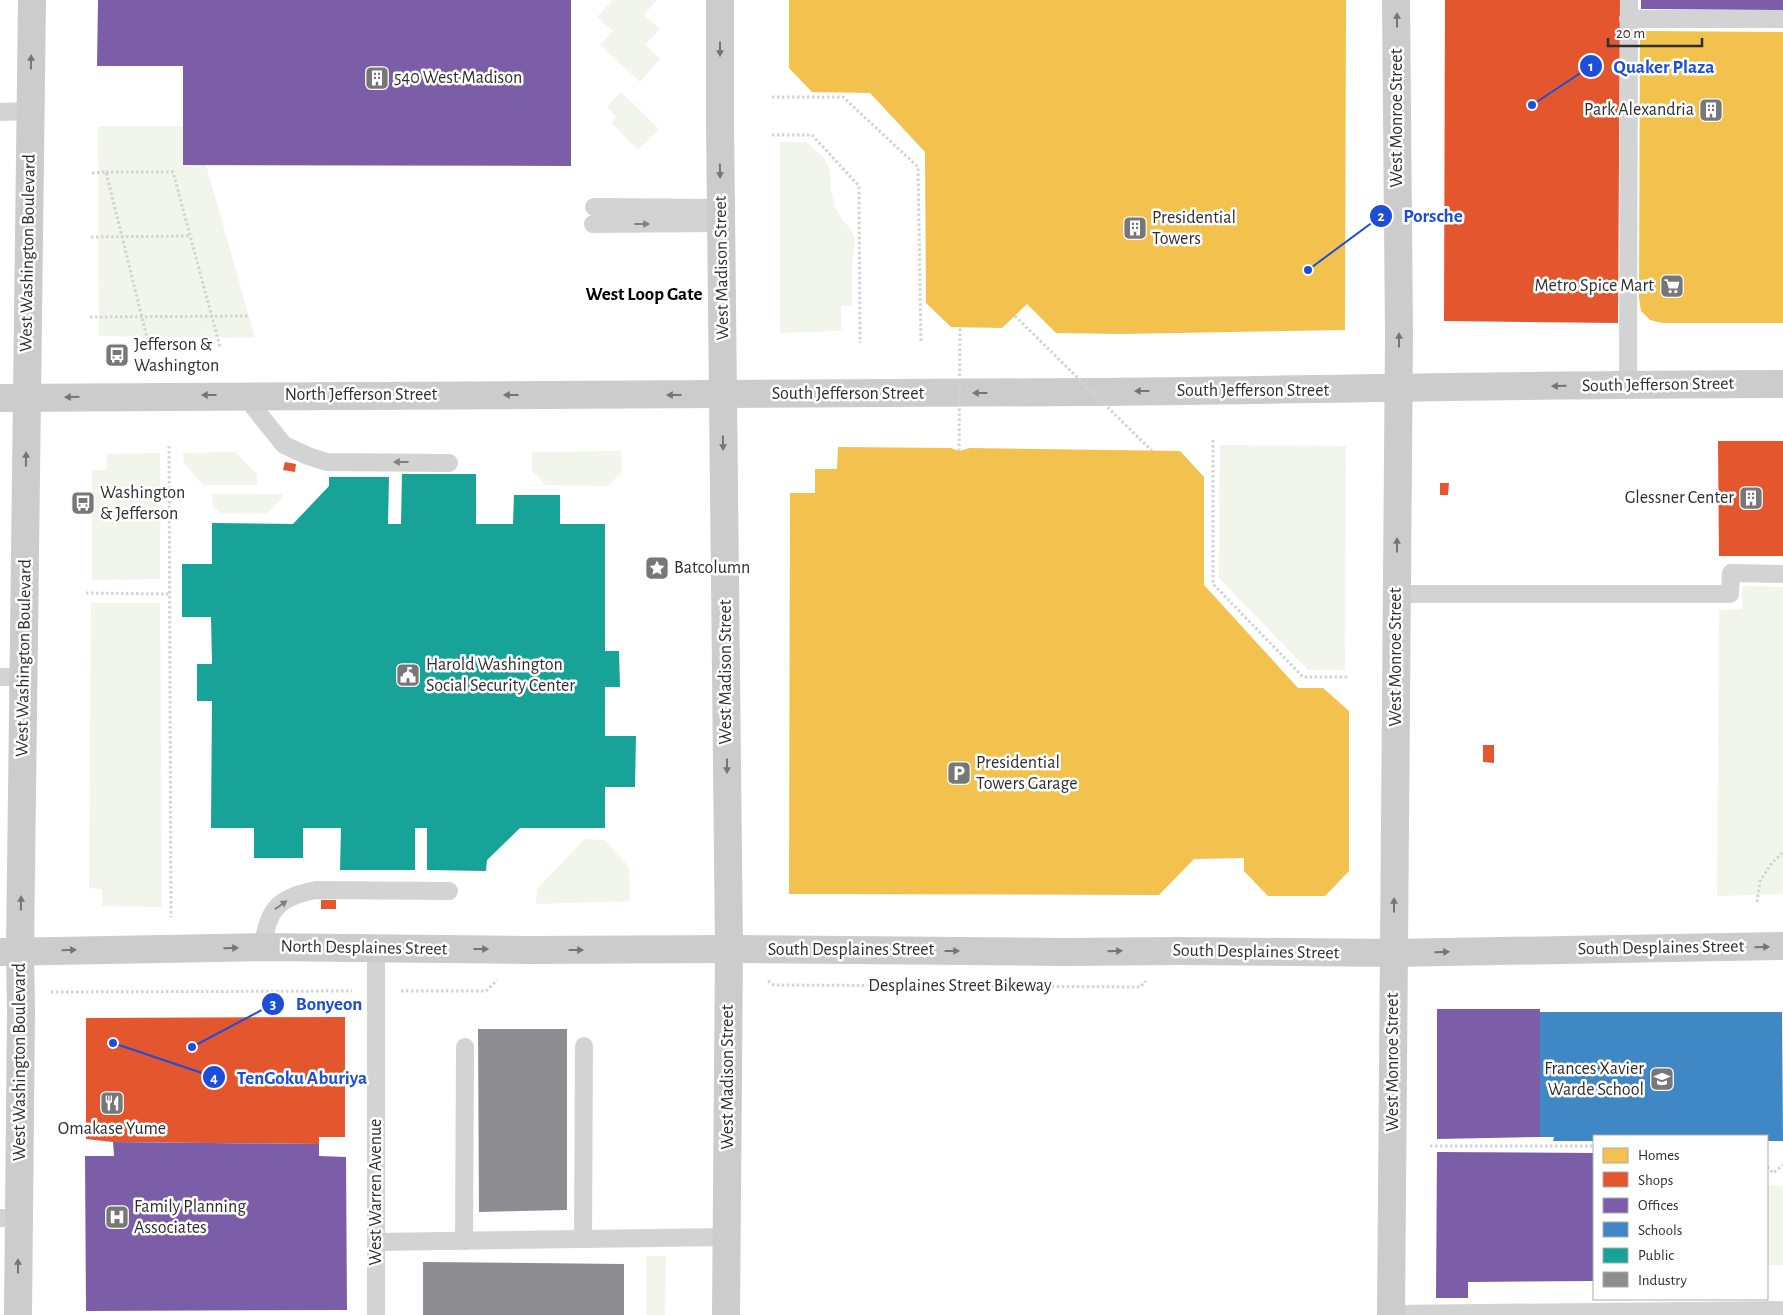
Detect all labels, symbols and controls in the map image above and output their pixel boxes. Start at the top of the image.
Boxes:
one-way arrow [1392,12,1400,28]
scale bar [1608,15,1702,47]
text: 20 m [1616,26,1645,41]
one-way arrow [716,41,724,57]
street label: West Monroe Street [1388,48,1406,187]
callout: Quaker Plaza [1578,49,1724,83]
one-way arrow [27,54,35,70]
text: Quaker Plaza [1614,58,1714,77]
text: 1 [1588,59,1594,74]
building icon: 540 West Madison [364,65,390,91]
place label: 540 West Madison [394,69,522,87]
building icon: Park Alexandria [1698,97,1724,123]
place label: Park Alexandria [1584,101,1694,119]
street label: West Washington Boulevard [17,154,39,352]
one-way arrow [717,163,725,179]
street label: West Madison Street [712,195,732,341]
callout: Porsche [1369,199,1473,233]
text: Porsche [1403,207,1463,226]
place label: Presidential Towers [1152,209,1236,248]
text: 2 [1377,209,1385,224]
building icon: Presidential Towers [1122,215,1148,241]
one-way arrow [634,220,650,228]
supermarket icon: Metro Spice Mart [1659,273,1685,299]
place label: Metro Spice Mart [1535,277,1654,295]
district label: West Loop Gate [586,285,703,304]
one-way arrow [1395,332,1403,348]
place label: Jefferson & Washington [134,336,219,375]
bus stop icon: Jefferson & Washington [104,342,130,368]
street label: South Jefferson Street [1582,375,1735,395]
street label: South Jefferson Street [1177,382,1329,400]
one-way arrow [1551,382,1567,390]
street label: South Jefferson Street [772,385,924,403]
street label: North Jefferson Street [285,386,438,404]
one-way arrow [1134,388,1150,396]
one-way arrow [971,389,987,397]
one-way arrow [200,391,216,399]
one-way arrow [503,391,519,399]
one-way arrow [665,391,681,399]
one-way arrow [64,393,80,401]
one-way arrow [720,436,728,452]
one-way arrow [22,451,30,467]
one-way arrow [392,458,408,466]
place label: Washington & Jefferson [100,484,185,523]
building icon: Glessner Center [1738,485,1764,511]
place label: Glessner Center [1625,489,1734,507]
bus stop icon: Washington & Jefferson [70,490,96,516]
one-way arrow [1393,537,1401,553]
place icon: Batcolumn [644,555,670,581]
street label: West Washington Boulevard [13,559,35,757]
place label: Batcolumn [674,559,750,577]
street label: West Monroe Street [1387,587,1405,726]
street label: West Madison Street [717,599,735,744]
place label: Harold Washington Social Security Center [426,656,575,695]
public building icon: Harold Washington Social Security Center [395,662,421,688]
place label: Presidential Towers Garage [976,754,1078,793]
one-way arrow [723,759,731,775]
parking icon: Presidential Towers Garage [946,760,972,786]
one-way arrow [17,894,25,910]
one-way arrow [1390,896,1398,912]
one-way arrow [274,900,288,910]
street label: North Desplaines Street [280,938,448,958]
street label: South Desplaines Street [1578,938,1745,958]
street label: South Desplaines Street [768,941,935,959]
street label: South Desplaines Street [1173,942,1340,962]
one-way arrow [223,943,239,951]
one-way arrow [1754,943,1770,951]
one-way arrow [61,945,77,953]
one-way arrow [473,946,489,954]
one-way arrow [568,946,584,954]
one-way arrow [945,947,961,955]
one-way arrow [1107,947,1123,955]
one-way arrow [1434,948,1450,956]
street label: West Washington Boulevard [11,963,29,1161]
street label: Desplaines Street Bikeway [868,977,1052,995]
callout: Bonyeon [261,987,372,1021]
street label: West Monroe Street [1384,992,1402,1131]
text: Bonyeon [296,995,362,1014]
text: 3 [270,997,276,1012]
street label: West Madison Street [719,1004,737,1149]
callout: TenGoku Aburiya [202,1060,377,1094]
place label: Frances Xavier Warde School [1544,1060,1644,1099]
school or university icon: Frances Xavier Warde School [1649,1066,1675,1092]
text: TenGoku Aburiya [237,1069,367,1088]
text: 4 [210,1071,218,1086]
restaurant icon: Omakase Yume [99,1090,125,1116]
street label: West Warren Avenue [367,1119,385,1265]
place label: Omakase Yume [58,1120,166,1138]
legend [1593,1135,1768,1300]
text: Homes [1638,1148,1680,1163]
text: Shops [1638,1173,1673,1188]
place label: Family Planning Associates [134,1198,246,1237]
text: Offices [1638,1198,1679,1213]
hospital icon: Family Planning Associates [104,1204,130,1230]
text: Schools [1638,1223,1682,1238]
text: Public [1638,1248,1674,1263]
one-way arrow [14,1258,22,1274]
text: Industry [1638,1273,1687,1288]

